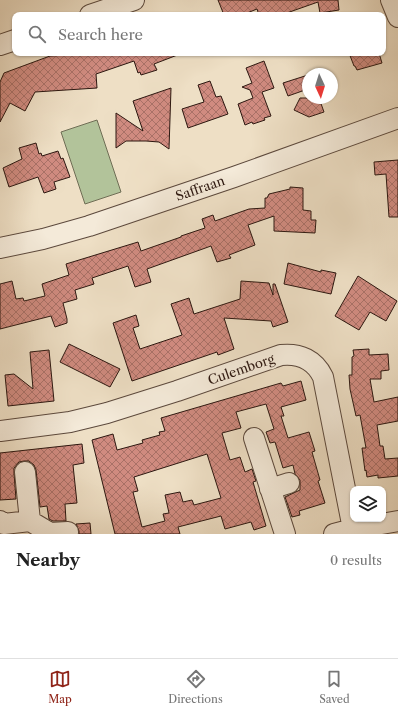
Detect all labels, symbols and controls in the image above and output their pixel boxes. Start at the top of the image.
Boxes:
search box [12,12,386,56]
icon: search [26,23,48,45]
text: Search here [58,25,143,44]
north arrow [302,68,338,104]
street label: Saffraan [173,172,227,204]
street label: Culemborg [206,350,277,388]
map controls [350,486,386,522]
button: layers [350,486,386,522]
text: Nearby [16,550,80,570]
text: 0 results [330,552,382,568]
tab: Map [48,668,72,706]
tab: Directions [168,668,223,706]
tab: Saved [319,668,350,706]

